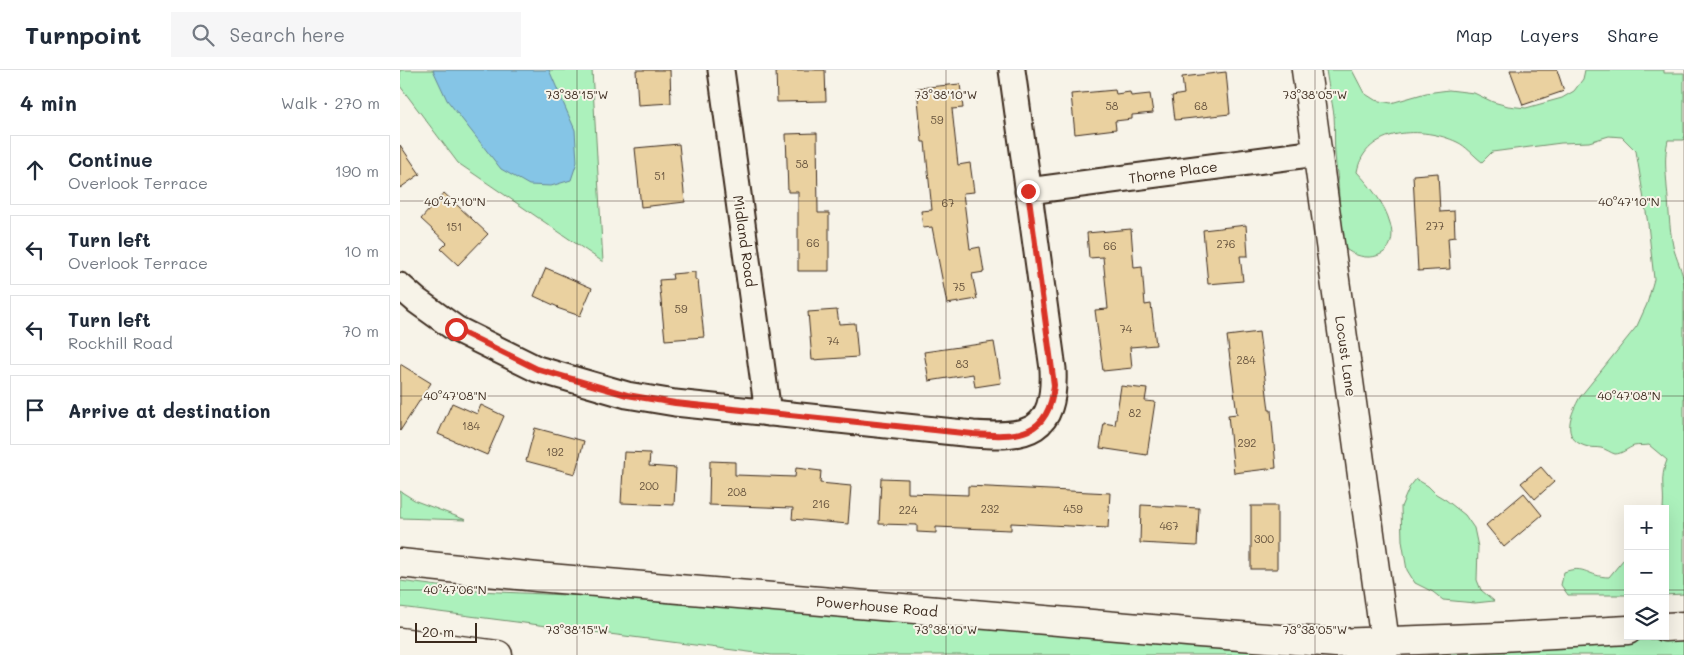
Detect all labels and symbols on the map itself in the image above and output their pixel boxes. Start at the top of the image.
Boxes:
text: 73°38'15"W [546,86,608,102]
text: 73°38'10"W [915,86,977,102]
text: 73°38'05"W [1283,86,1347,102]
house number: 58 [1105,98,1119,113]
house number: 68 [1194,98,1208,113]
house number: 59 [931,112,944,127]
house number: 58 [795,156,809,171]
street label: Thorne Place [1127,156,1219,188]
house number: 51 [654,168,666,183]
route end [1017,180,1040,203]
text: 40°47'10"N [424,193,486,209]
text: 40°47'10"N [1598,193,1660,209]
street label: Midland Road [729,194,761,288]
house number: 67 [942,195,954,210]
house number: 277 [1426,218,1444,233]
house number: 151 [446,219,462,234]
house number: 66 [806,235,820,250]
house number: 276 [1217,236,1235,251]
house number: 66 [1103,238,1117,253]
house number: 75 [953,279,965,294]
house number: 59 [675,301,688,316]
street label: Locust Lane [1331,314,1361,398]
route start [445,318,468,341]
house number: 74 [1120,321,1133,336]
house number: 74 [827,333,840,348]
house number: 284 [1236,352,1256,367]
house number: 83 [955,356,969,371]
text: 40°47'08"N [423,387,487,403]
text: 40°47'08"N [1597,387,1661,403]
house number: 82 [1129,405,1141,420]
house number: 184 [462,418,481,433]
house number: 292 [1238,435,1256,450]
house number: 192 [546,444,564,459]
house number: 200 [639,478,659,493]
house number: 208 [727,484,747,499]
house number: 216 [812,496,830,511]
house number: 232 [981,501,999,516]
house number: 459 [1063,501,1083,516]
house number: 224 [899,502,918,517]
house number: 467 [1159,518,1179,533]
house number: 300 [1254,531,1274,546]
text: 40°47'06"N [423,581,487,597]
street label: Powerhouse Road [815,591,939,621]
scale bar [415,620,478,643]
text: 73°38'15"W [546,621,608,637]
text: 73°38'10"W [915,621,977,637]
text: 73°38'05"W [1283,621,1347,637]

